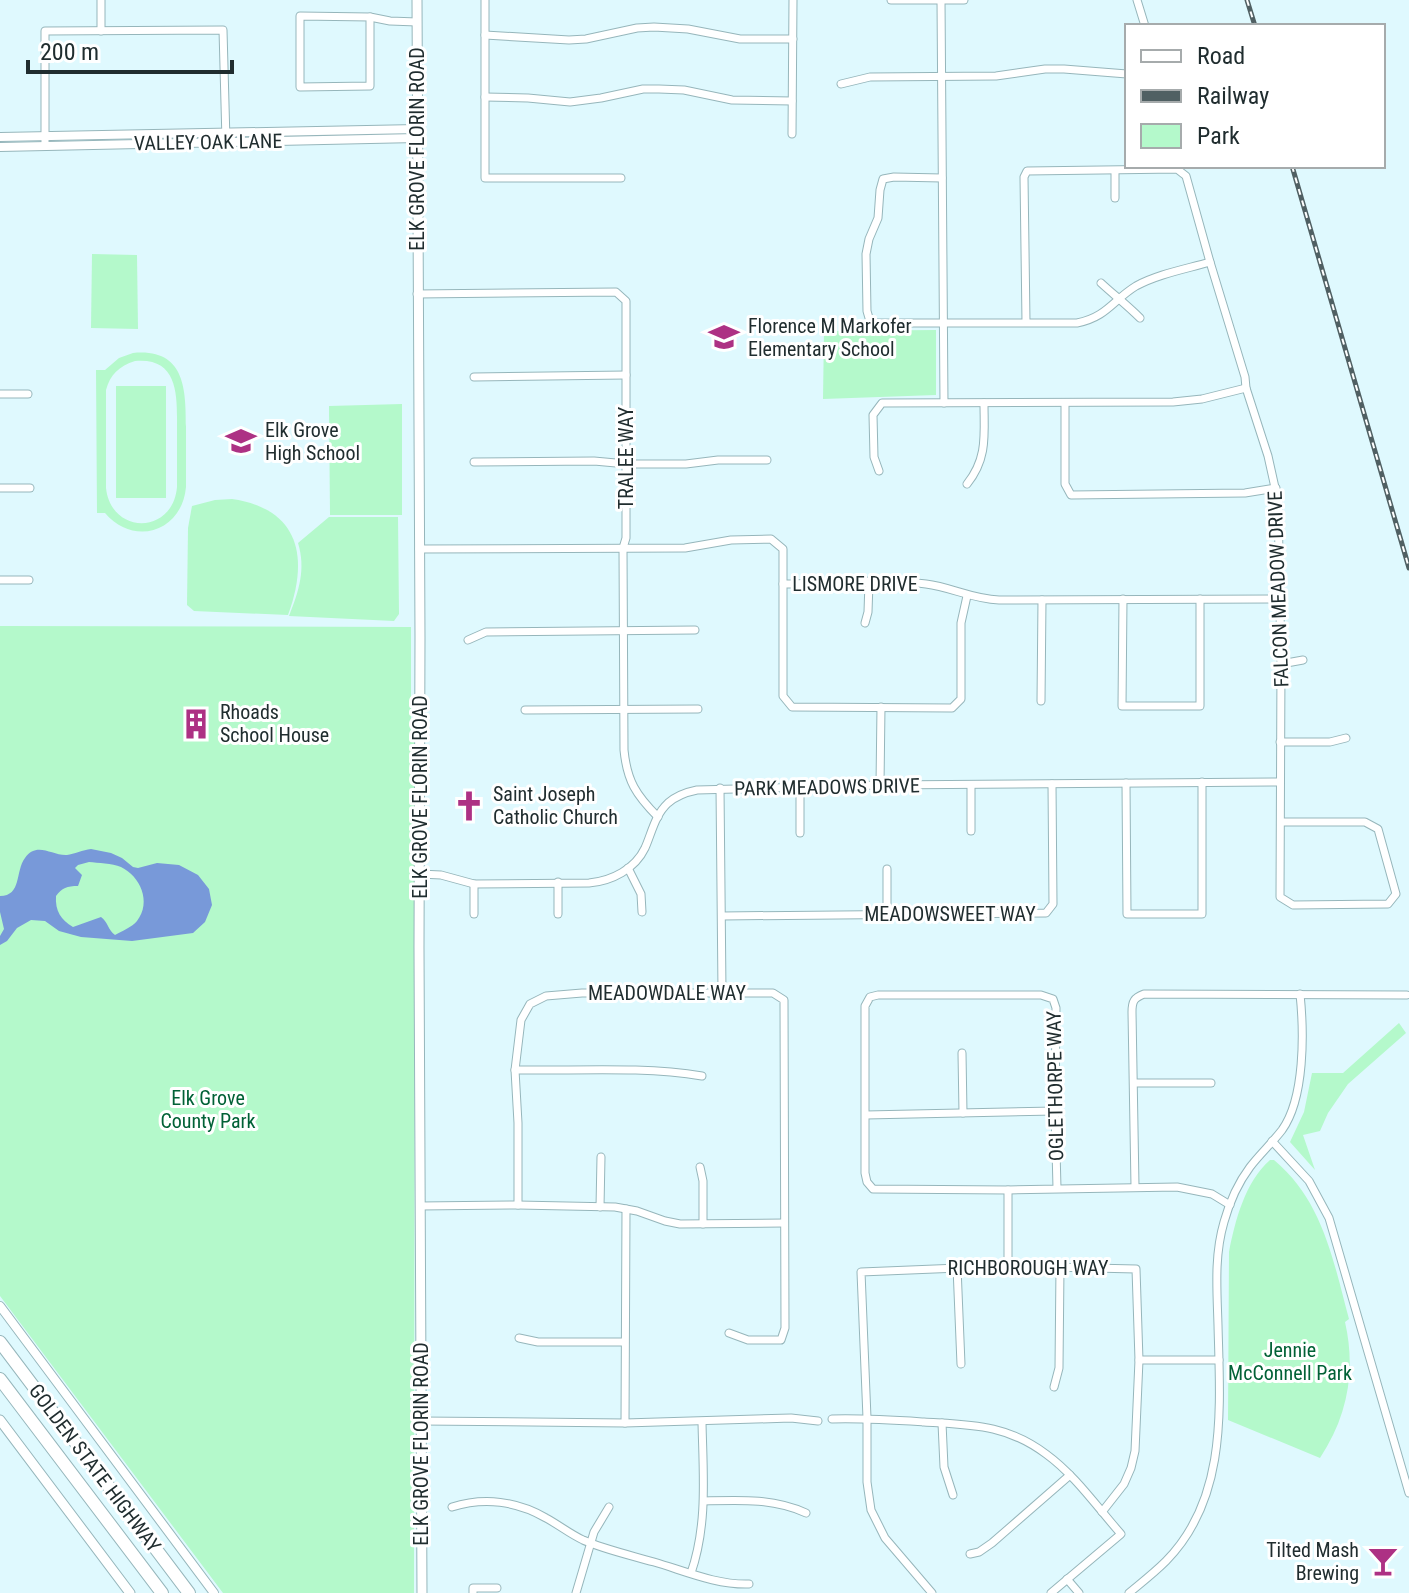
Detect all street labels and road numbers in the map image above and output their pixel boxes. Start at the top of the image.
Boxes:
street label: ELK GROVE FLORIN ROAD [405,47,429,251]
street label: VALLEY OAK LANE [134,129,282,155]
street label: TRALEE WAY [614,406,638,509]
street label: FALCON MEADOW DRIVE [1263,490,1293,688]
street label: LISMORE DRIVE [792,572,918,596]
street label: ELK GROVE FLORIN ROAD [408,695,432,899]
street label: PARK MEADOWS DRIVE [734,773,920,801]
street label: MEADOWSWEET WAY [864,902,1036,926]
street label: MEADOWDALE WAY [588,981,746,1005]
street label: OGLETHORPE WAY [1042,1010,1068,1161]
street label: RICHBOROUGH WAY [948,1256,1109,1280]
street label: ELK GROVE FLORIN ROAD [409,1342,433,1546]
street label: GOLDEN STATE HIGHWAY [24,1379,166,1557]

